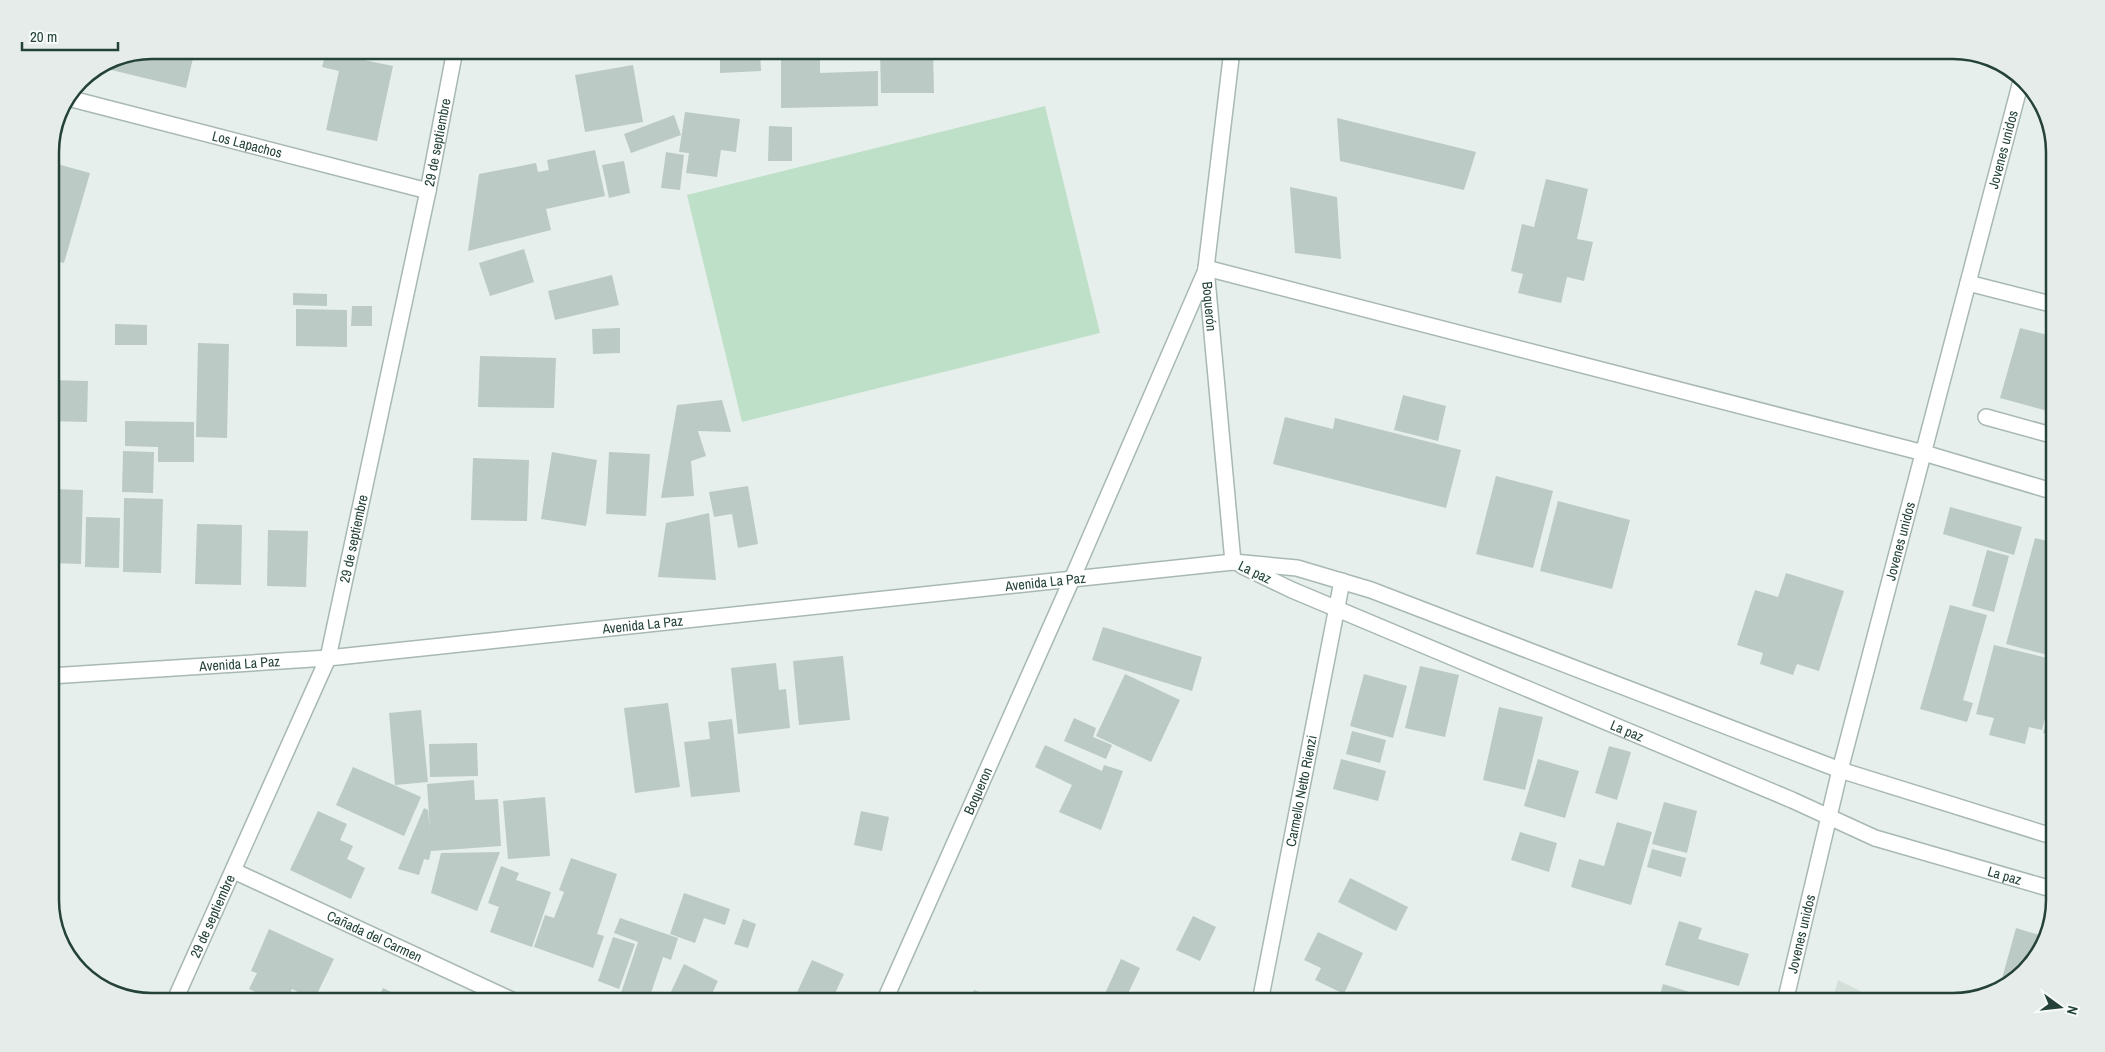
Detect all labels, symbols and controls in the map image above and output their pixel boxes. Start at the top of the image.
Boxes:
scale bar [22,20,119,52]
text: 20 m [30,26,57,47]
street label: 29 de septiembre [420,97,455,188]
street label: Jovenes unidos [1984,108,2022,191]
street label: Los Lapachos [210,127,284,162]
street label: Boquerón [1198,281,1221,332]
street label: 29 de septiembre [335,493,372,584]
street label: Jovenes unidos [1881,500,1919,582]
street label: La paz [1236,556,1275,588]
street label: Avenida La Paz [1003,569,1087,595]
street label: Avenida La Paz [600,611,684,638]
street label: Avenida La Paz [198,652,281,675]
street label: La paz [1608,716,1647,746]
street label: Carmello Netto Rienzi [1281,734,1321,848]
street label: Boqueron [959,764,996,817]
street label: La paz [1986,862,2024,889]
street label: 29 de septiembre [186,872,239,961]
street label: Jovenes unidos [1783,892,1819,975]
street label: Cañada del Carmen [324,906,425,966]
north arrow [2035,982,2085,1032]
text: N [2063,1004,2082,1017]

